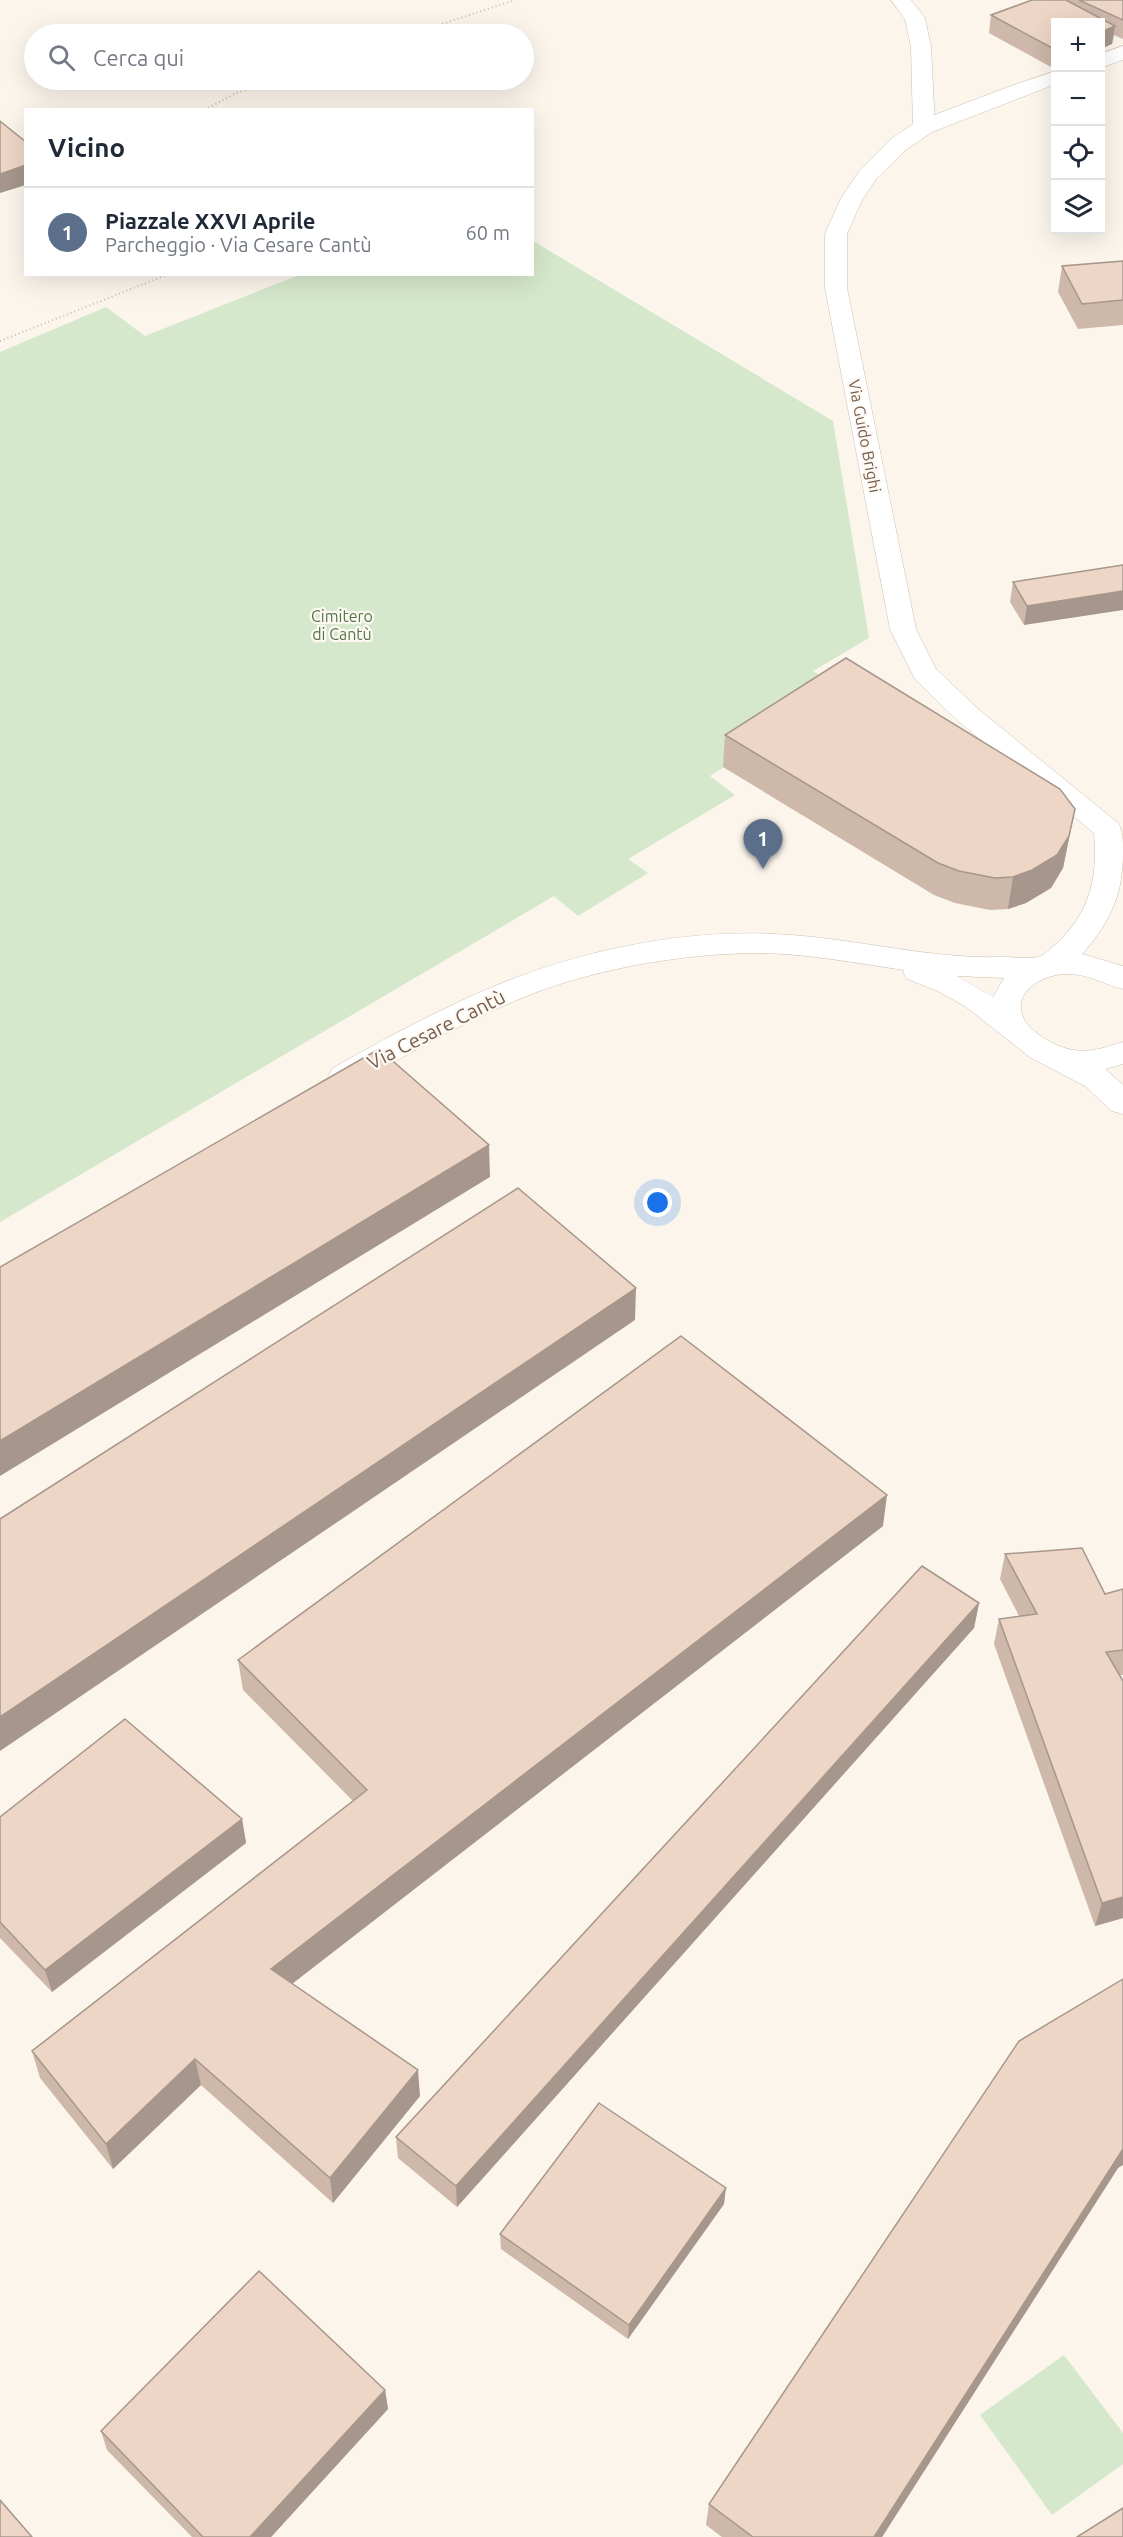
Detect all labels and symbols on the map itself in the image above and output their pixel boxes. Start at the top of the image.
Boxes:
street label: Via Guido Brighi [845,378,885,494]
park label: Cimitero di Cantù [311,607,373,643]
pin: 1 [744,820,783,869]
street label: Via Cesare Cantù [363,984,509,1074]
your location [643,1188,672,1217]

